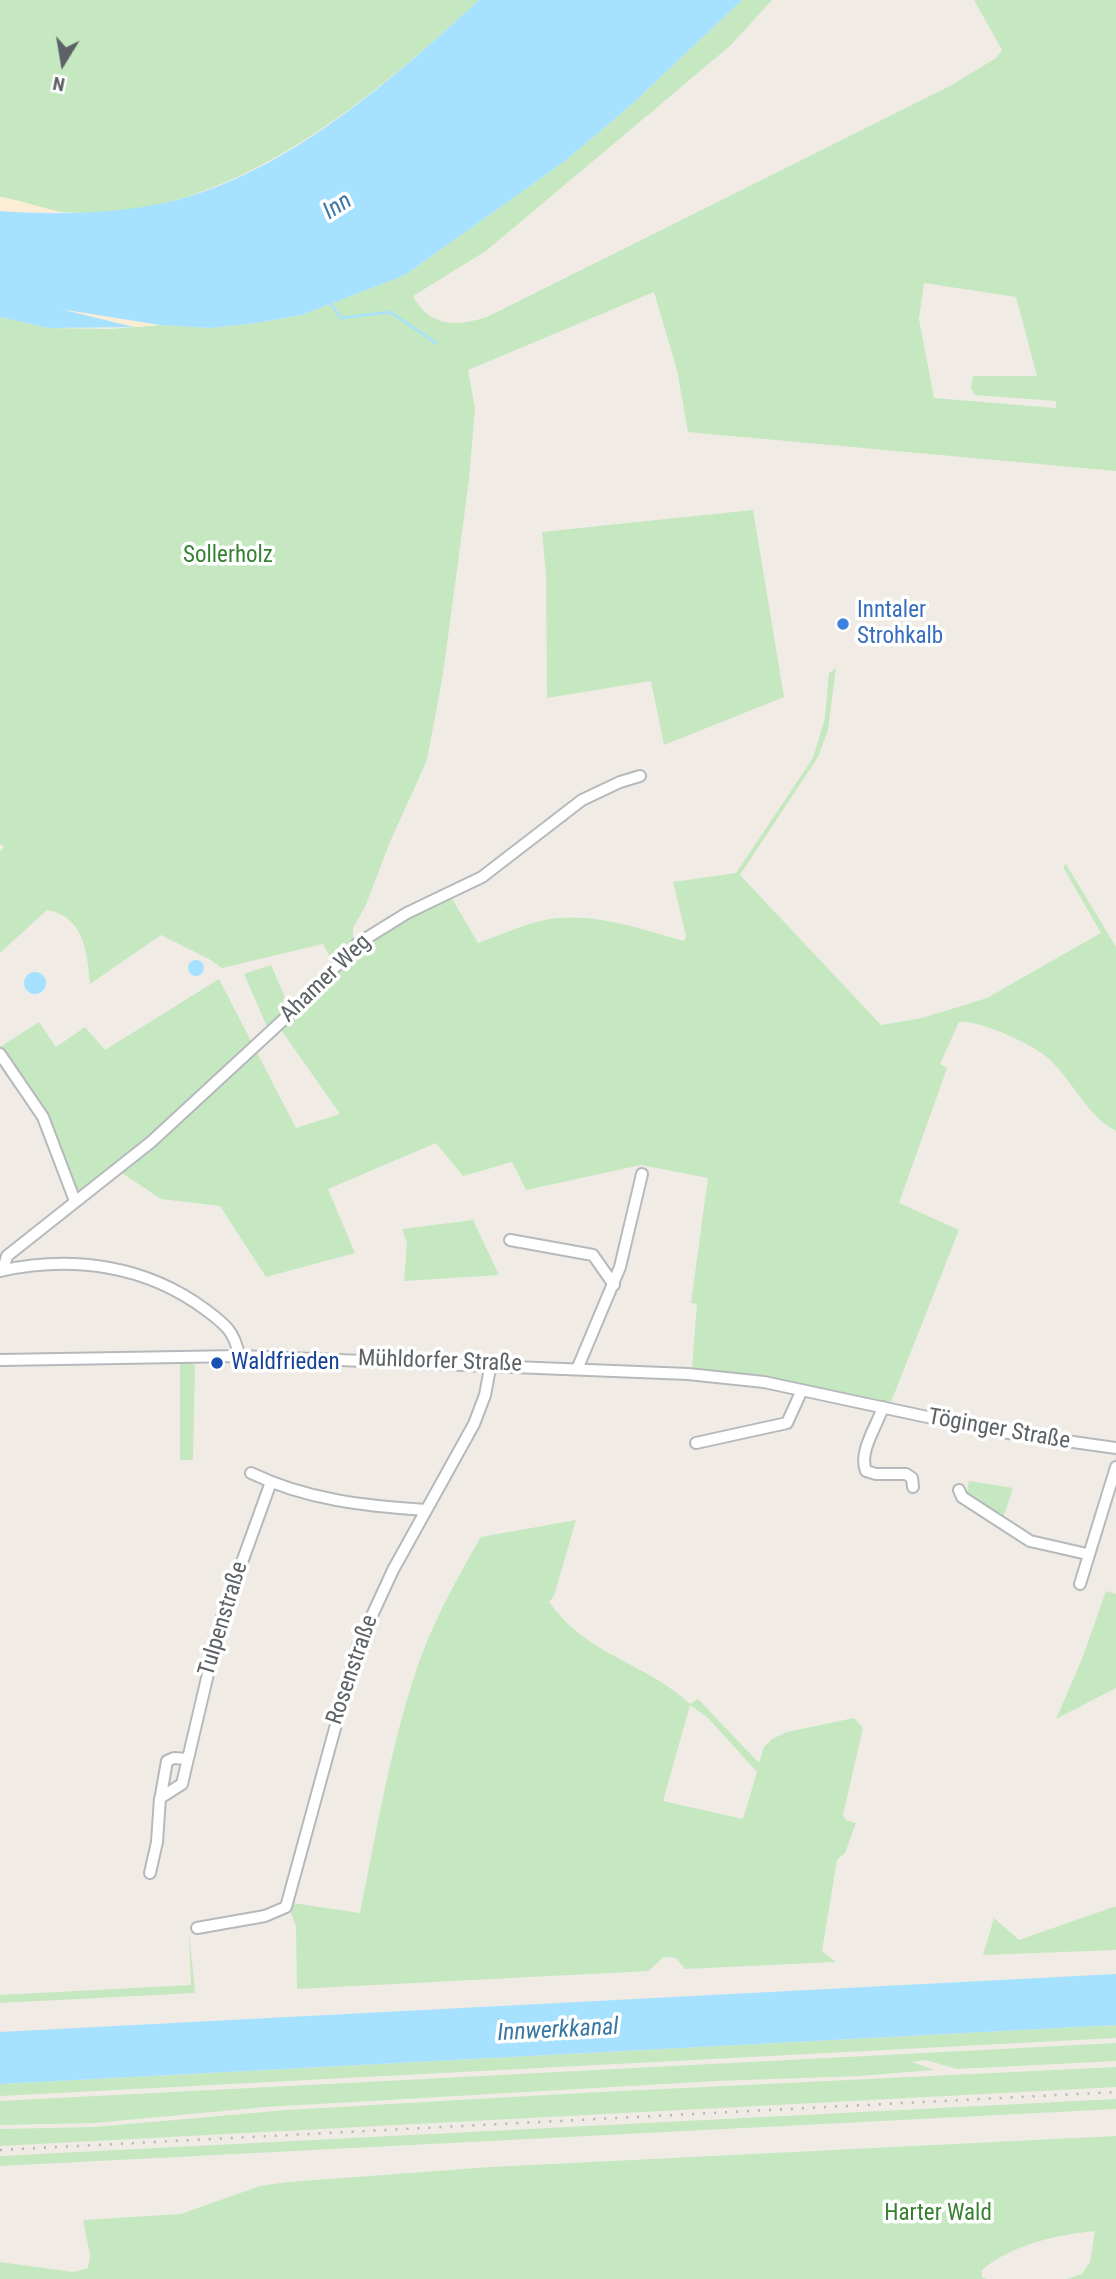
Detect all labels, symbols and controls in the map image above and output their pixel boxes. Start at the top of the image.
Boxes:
north arrow [28,28,98,98]
text: N [51,72,67,97]
water label: Inn [318,187,358,227]
park label: Sollerholz [183,542,273,570]
place label: Inntaler Strohkalb [857,597,943,651]
marker: Inntaler Strohkalb [835,616,851,632]
street label: Ahamer Weg [275,929,377,1029]
street label: Mühldorfer Straße [357,1345,523,1379]
place label: Waldfrieden [231,1349,340,1377]
marker: Waldfrieden [209,1355,225,1371]
street label: Töginger Straße [926,1404,1072,1456]
street label: Tulpenstraße [194,1558,254,1680]
street label: Rosenstraße [321,1612,385,1728]
water label: Innwerkkanal [497,2013,619,2049]
park label: Harter Wald [884,2200,992,2228]

